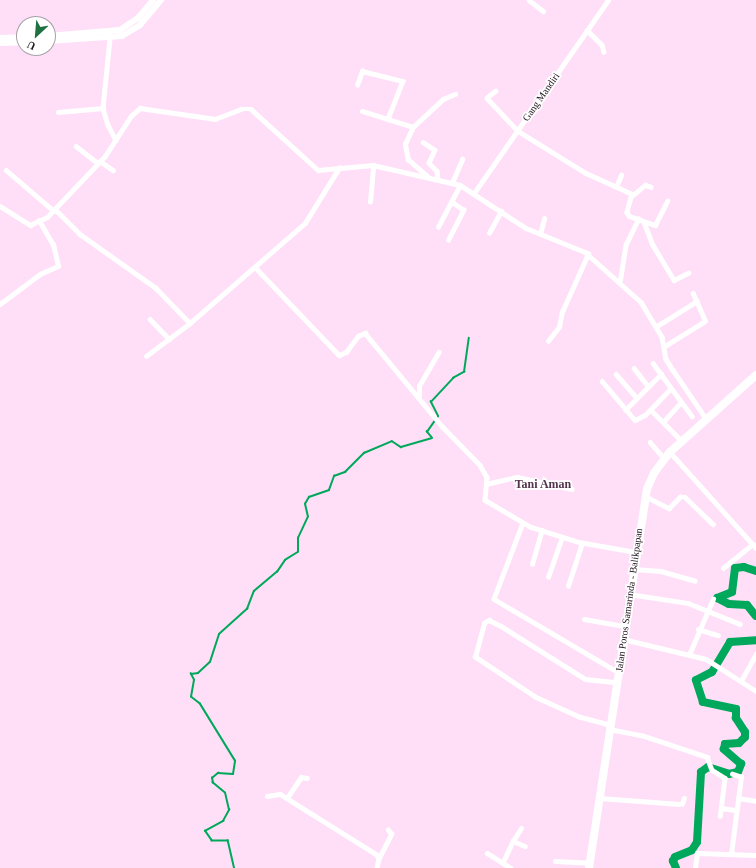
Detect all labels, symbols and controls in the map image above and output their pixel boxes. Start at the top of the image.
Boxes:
north arrow [16,16,56,56]
text: U [25,39,37,53]
street label: Gang Mandiri [520,70,562,124]
district label: Tani Aman [514,478,572,492]
street label: Jalan Poros Samarinda - Balikpapan [613,527,645,673]

